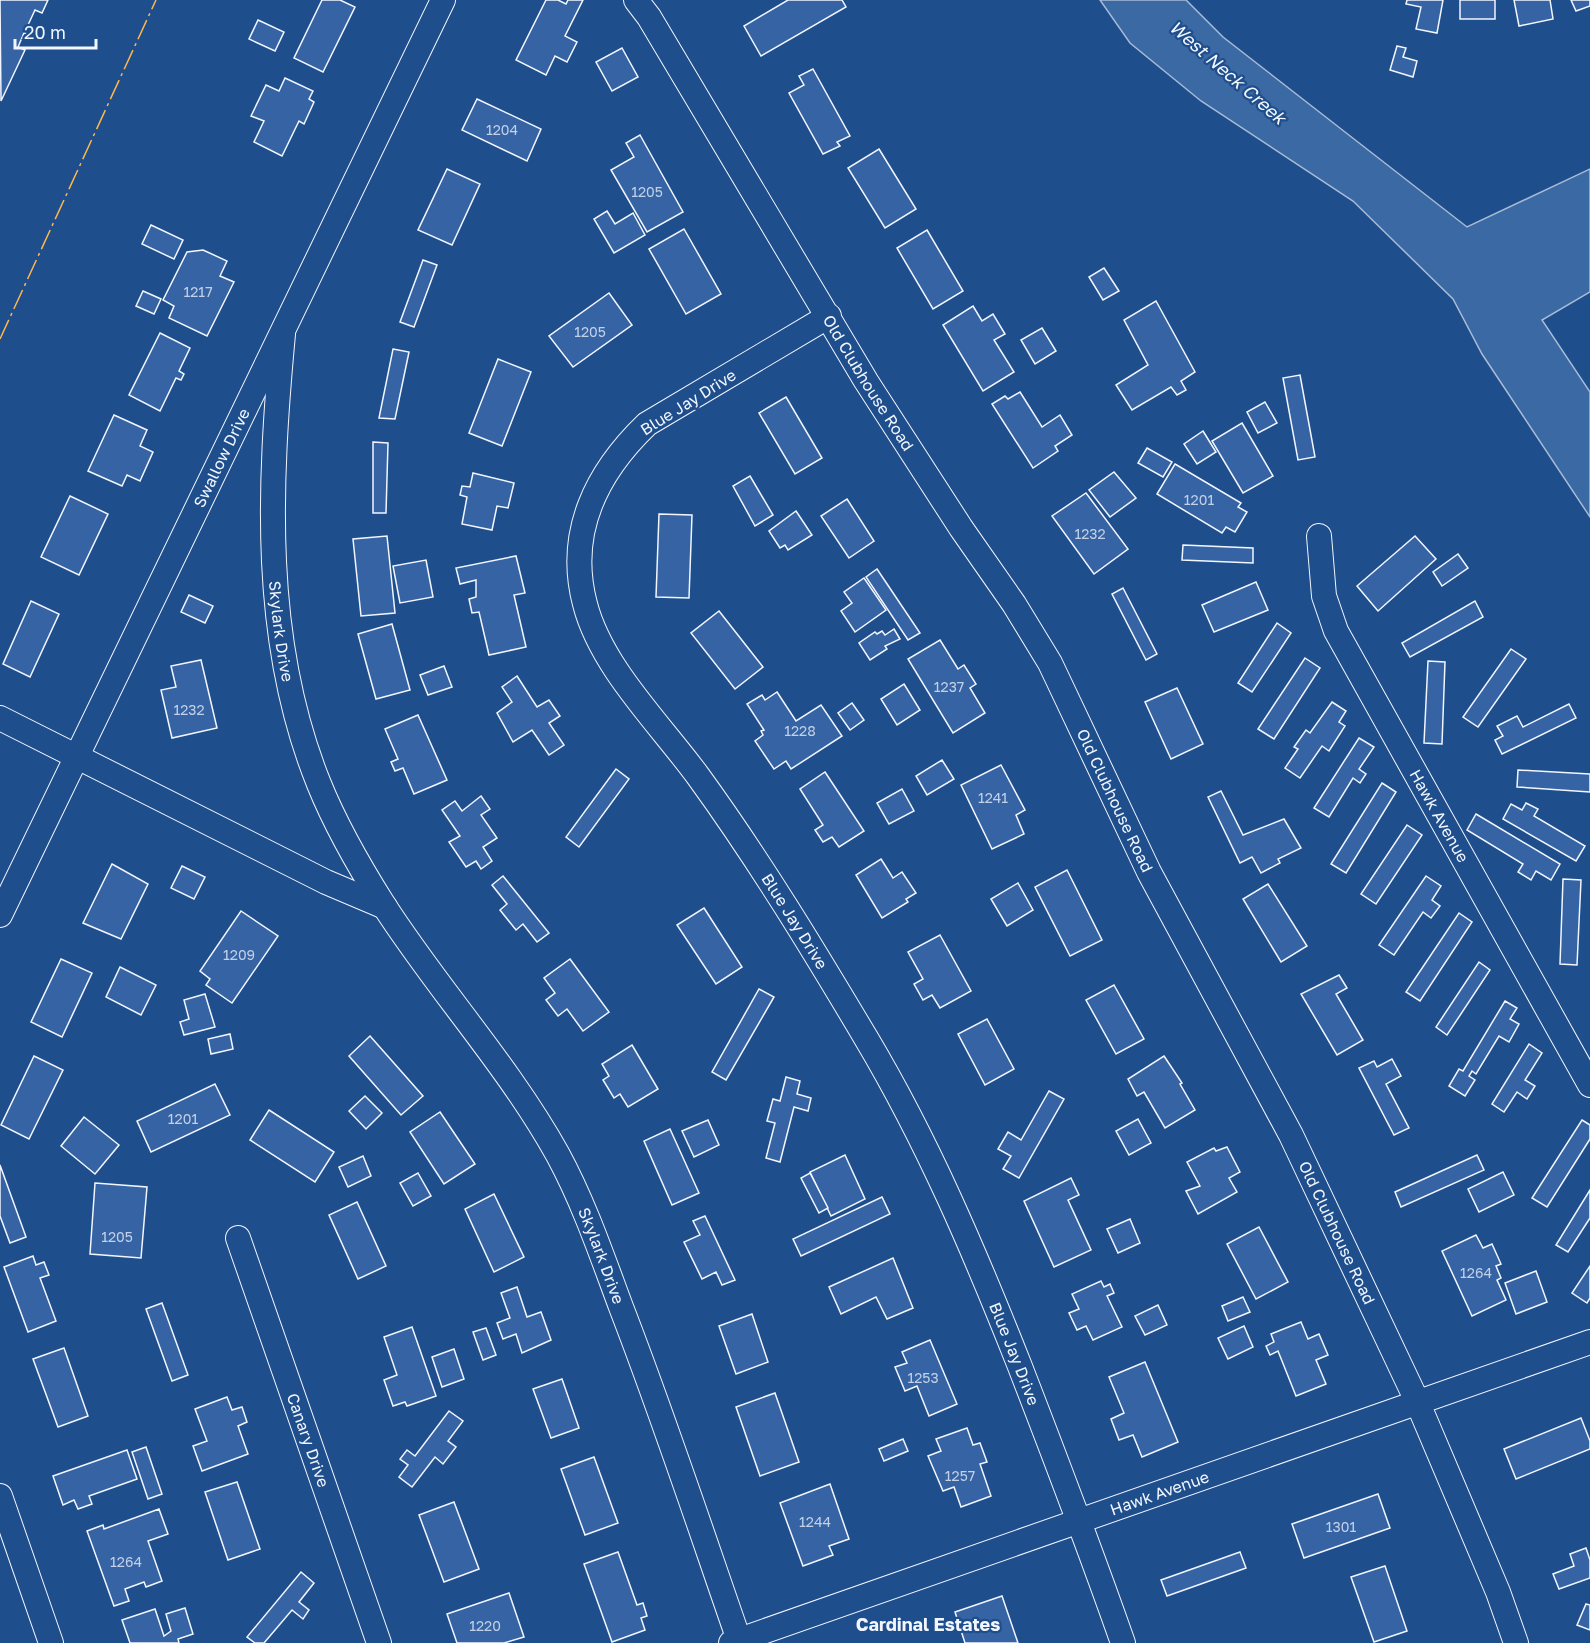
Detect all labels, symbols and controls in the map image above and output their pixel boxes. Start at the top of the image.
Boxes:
scale bar [15,12,96,50]
water label: West Neck Creek [1165,15,1292,130]
text: 20 m [24,21,66,43]
house number: 1204 [486,121,518,138]
house number: 1205 [631,183,663,200]
house number: 1217 [183,283,213,300]
street label: Old Clubhouse Road [819,311,918,454]
house number: 1205 [574,323,606,340]
street label: Blue Jay Drive [636,365,740,439]
street label: Swallow Drive [189,405,254,511]
house number: 1201 [1184,491,1214,508]
house number: 1232 [1074,525,1106,542]
street label: Skylark Drive [265,580,298,683]
house number: 1237 [934,678,964,695]
house number: 1232 [173,701,205,718]
house number: 1228 [784,722,816,739]
street label: Old Clubhouse Road [1073,725,1158,875]
street label: Hawk Avenue [1405,766,1473,866]
house number: 1241 [978,789,1008,806]
street label: Blue Jay Drive [757,870,832,973]
house number: 1209 [223,946,255,963]
house number: 1201 [168,1110,198,1127]
street label: Old Clubhouse Road [1295,1158,1380,1307]
street label: Skylark Drive [574,1204,629,1307]
house number: 1205 [101,1228,133,1245]
house number: 1264 [1460,1264,1492,1281]
street label: Blue Jay Drive [985,1299,1044,1408]
house number: 1253 [907,1369,939,1386]
street label: Canary Drive [283,1390,334,1490]
street label: Hawk Avenue [1107,1466,1212,1519]
house number: 1257 [945,1467,975,1484]
house number: 1244 [799,1513,831,1530]
house number: 1301 [1326,1518,1356,1535]
house number: 1264 [110,1553,142,1570]
district label: Cardinal Estates [856,1613,1000,1635]
house number: 1220 [469,1617,501,1634]

